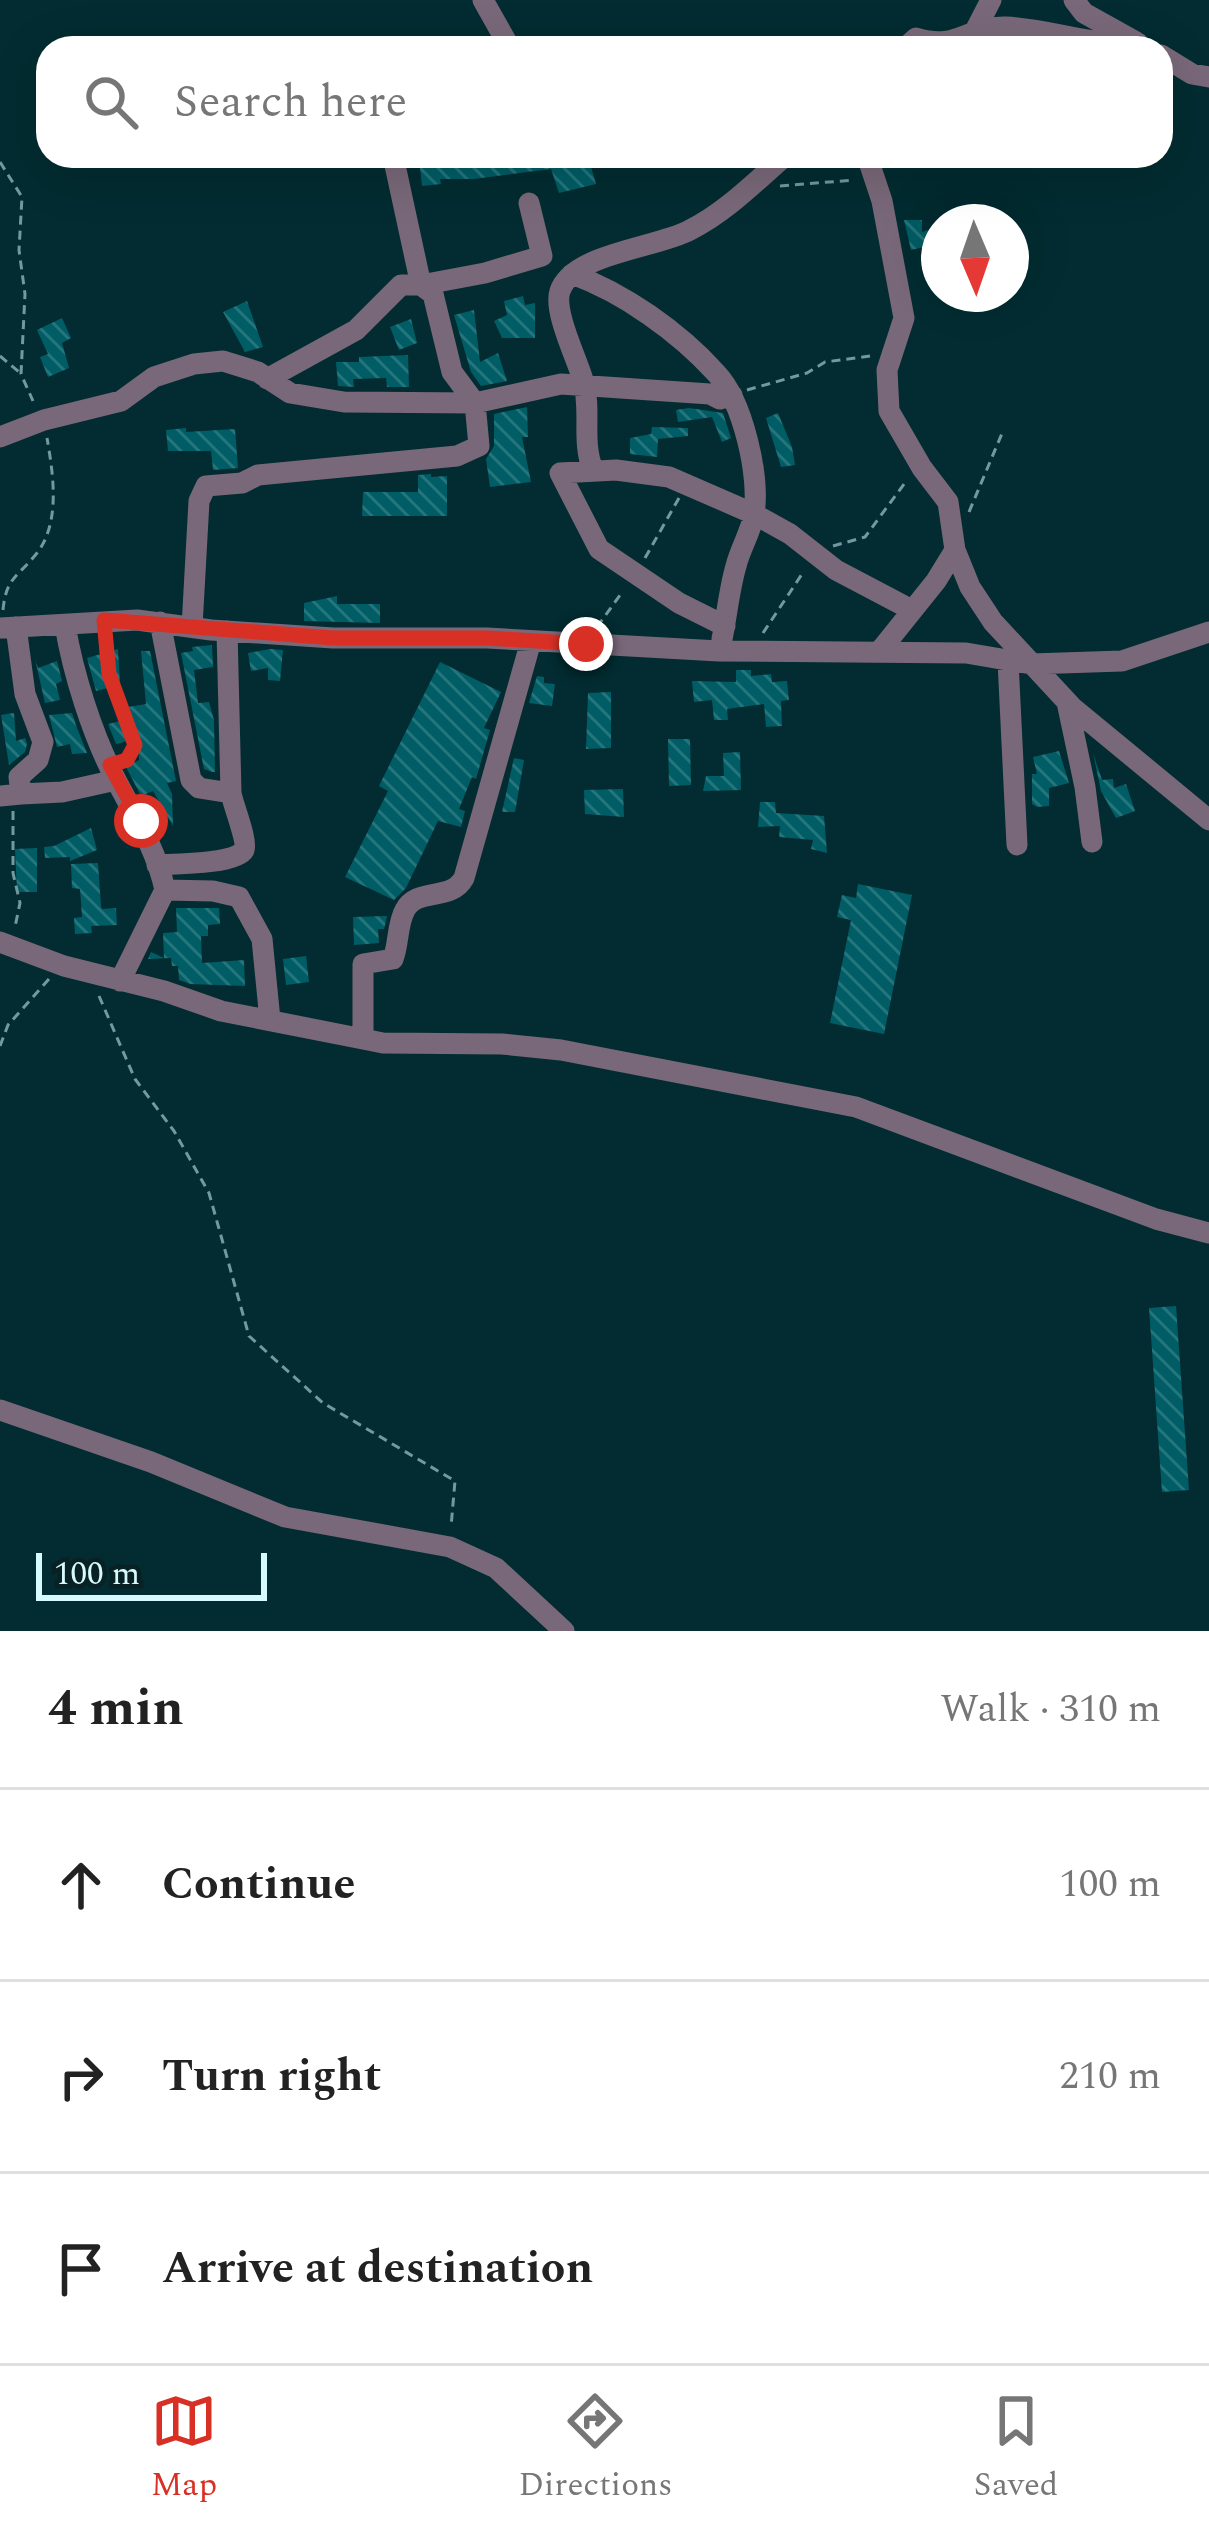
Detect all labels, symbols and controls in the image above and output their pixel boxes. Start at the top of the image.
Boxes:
search box [36,36,1173,168]
text: Search here [174,68,407,137]
icon: search [78,69,144,135]
north arrow [921,204,1029,312]
route end [559,617,613,671]
route start [114,794,168,848]
scale bar [36,1547,267,1600]
text: 100 m [54,1549,140,1599]
text: 4 min [48,1670,184,1748]
text: Walk · 310 m [940,1680,1161,1739]
text: Continue [162,1850,355,1919]
icon: ahead [48,1852,114,1918]
text: 100 m [1059,1855,1161,1914]
text: Turn right [162,2042,381,2111]
icon: right [48,2044,114,2110]
text: 210 m [1059,2047,1161,2106]
text: Arrive at destination [162,2234,593,2303]
icon: arrive [48,2236,114,2302]
tab: Map [151,2388,217,2510]
tab: Directions [518,2388,672,2510]
tab: Saved [974,2388,1058,2510]

